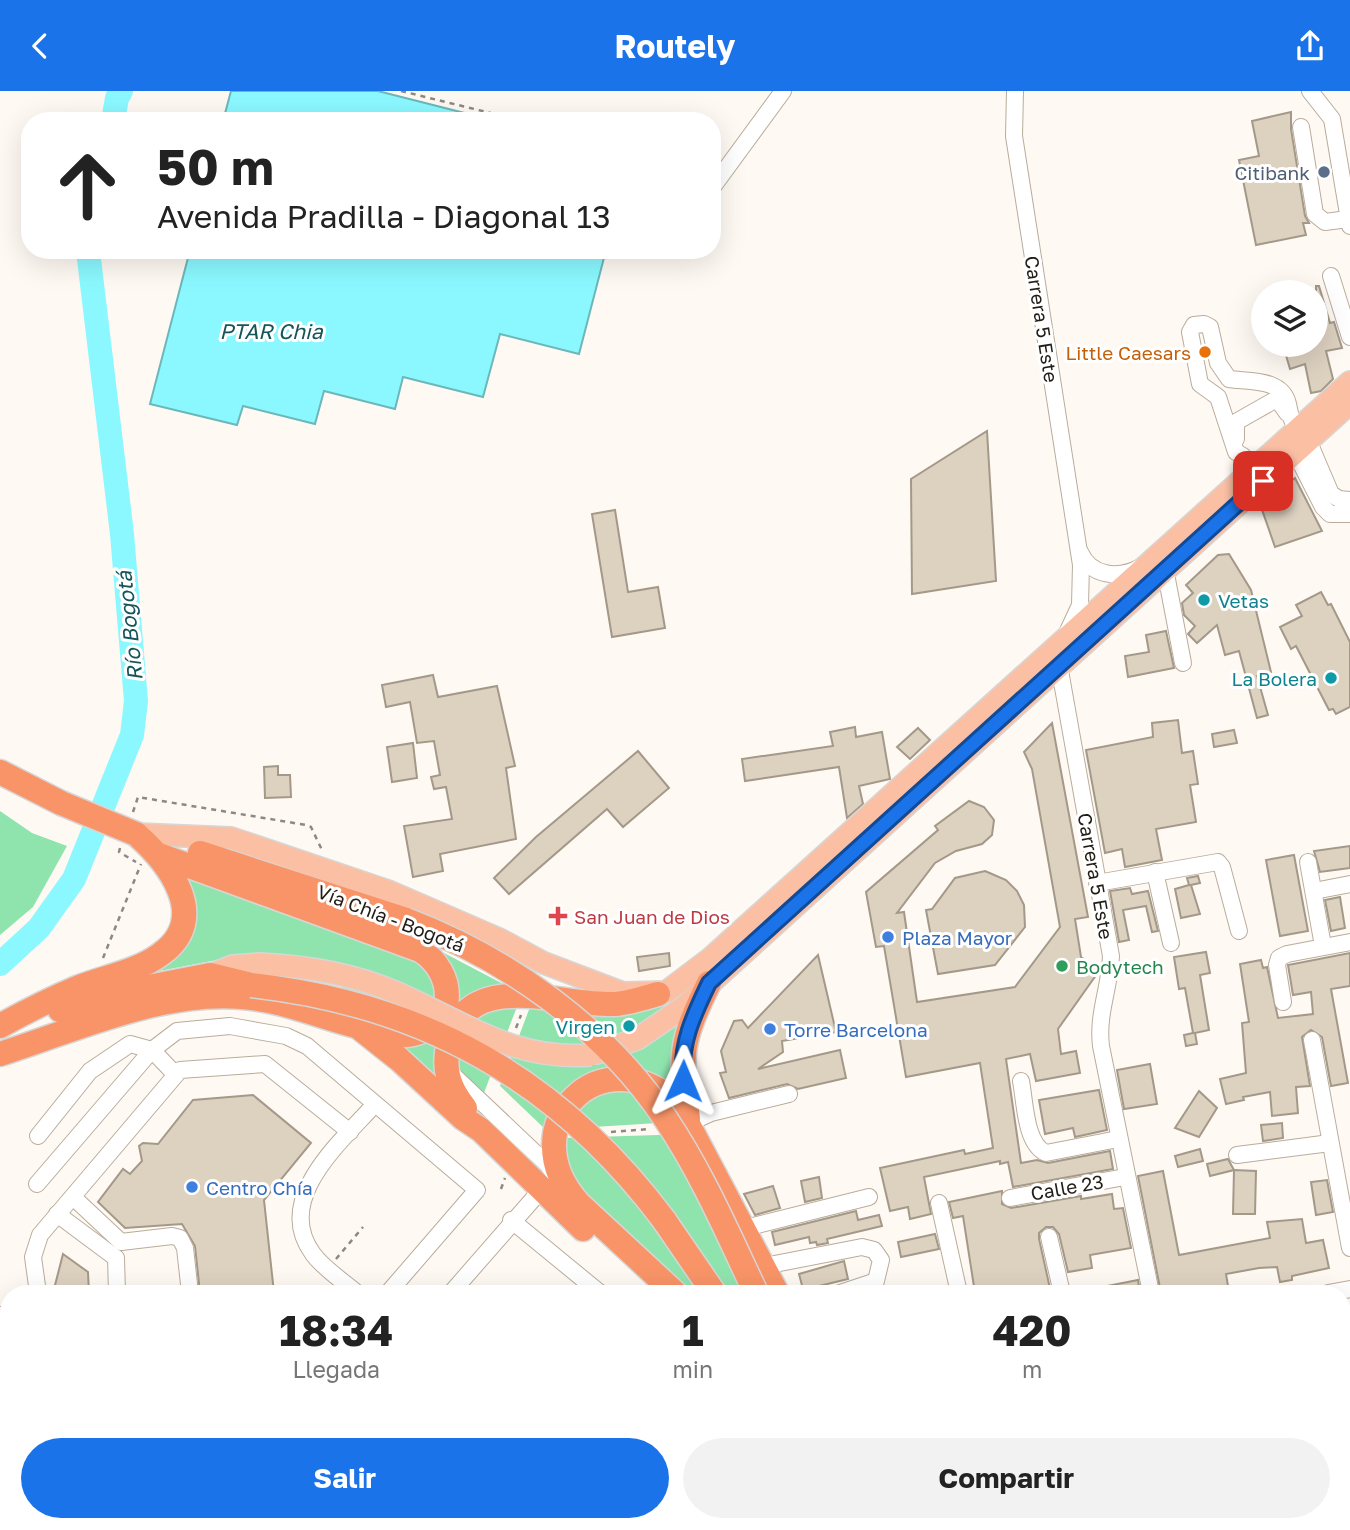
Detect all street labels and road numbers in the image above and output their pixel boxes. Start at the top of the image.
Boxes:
street label: Carrera 5 Este [1021,254,1063,384]
street label: Carrera 5 Este [1074,811,1118,941]
street label: Vía Chía - Bogotá [314,879,468,957]
street label: Calle 23 [1029,1169,1105,1205]

